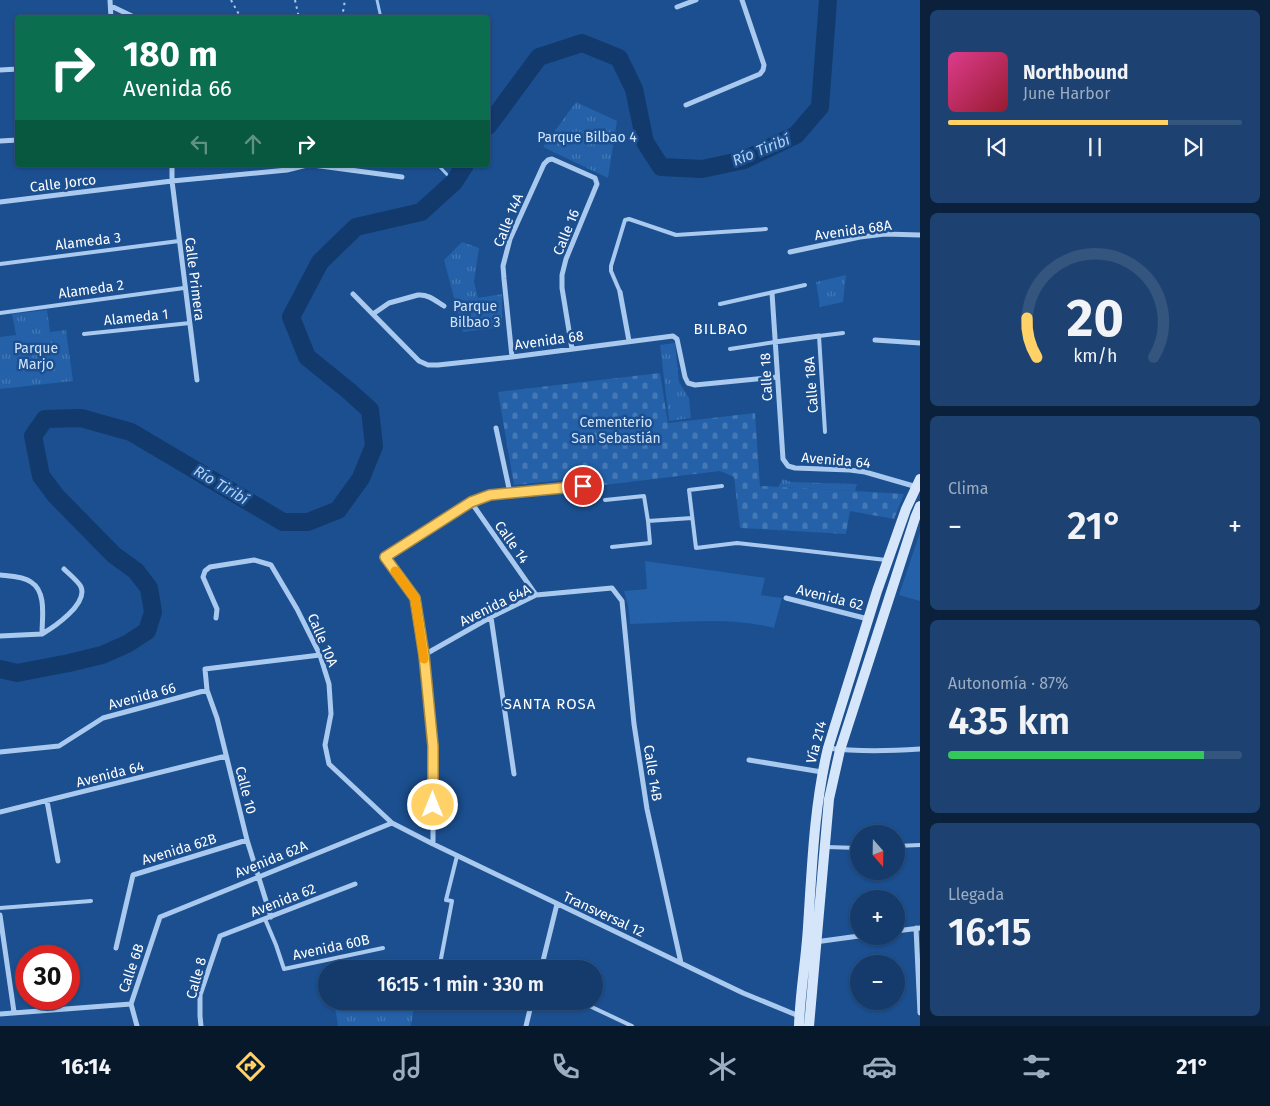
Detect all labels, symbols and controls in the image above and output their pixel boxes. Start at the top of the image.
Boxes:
text: 180 m [123,33,218,75]
icon: right [40,35,105,100]
text: Northbound [1023,61,1128,84]
text: Avenida 66 [123,75,232,102]
text: June Harbor [1023,84,1110,103]
park label: Parque Bilbao 4 [537,129,637,146]
icon: left [186,130,214,158]
icon: ahead [239,130,267,158]
icon: right [292,130,320,158]
water label: Río Tiribí [730,130,793,170]
icon: previous [983,133,1011,161]
icon: pause [1081,133,1109,161]
icon: next [1179,133,1207,161]
street label: Calle Jorco [29,171,97,196]
street label: Calle 14A [490,191,527,249]
street label: Calle 16 [550,207,583,258]
street label: Avenida 68A [813,217,893,244]
street label: Alameda 3 [54,229,122,254]
street label: Calle Primera [181,236,208,322]
street label: Alameda 2 [57,276,125,303]
text: 20 [1066,287,1124,350]
park label: Parque Bilbao 3 [449,298,501,331]
street label: Alameda 1 [103,306,169,329]
district label: BILBAO [694,320,748,338]
street label: Avenida 68 [513,327,585,354]
park label: Parque Marjo [14,340,58,373]
text: km/h [1073,345,1117,367]
street label: Calle 18 [757,352,776,402]
street label: Calle 18A [801,356,822,414]
park label: Cementerio San Sebastián [571,414,661,447]
street label: Avenida 64 [801,449,872,472]
water label: Río Tiribí [190,462,252,509]
pin [562,465,604,507]
icon: arrive [569,472,597,500]
text: Clima [948,479,988,498]
text: 21° [1067,503,1123,549]
text: − [948,510,962,543]
text: + [1228,510,1242,543]
street label: Calle 14 [491,518,533,567]
street label: Avenida 64A [457,581,534,630]
street label: Avenida 62 [795,581,865,614]
street label: Calle 10A [304,611,341,670]
text: Autonomía · 87% [948,674,1068,693]
street label: Avenida 66 [106,679,178,714]
district label: SANTA ROSA [504,695,596,713]
text: 435 km [948,698,1070,744]
street label: Vía 214 [803,718,830,765]
street label: Calle 14B [640,744,665,802]
street label: Avenida 64 [74,758,146,791]
street label: Calle 10 [231,765,260,816]
position arrow [406,778,458,830]
north arrow [850,825,905,880]
map controls [850,825,905,1010]
street label: Avenida 62B [140,830,218,869]
street label: Avenida 62A [232,837,310,882]
street label: Avenida 62 [248,880,318,921]
text: Llegada [948,885,1004,904]
street label: Transversal 12 [560,888,647,941]
button: + [850,890,905,945]
text: 16:15 [948,909,1032,955]
street label: Avenida 60B [291,931,371,964]
street label: Calle 6B [115,941,148,995]
speed limit sign: 30 [15,945,80,1010]
street label: Calle 8 [183,955,210,1001]
button: − [850,955,905,1010]
text: 16:15 · 1 min · 330 m [377,973,544,996]
icon: directions [233,1049,268,1084]
icon: music [390,1049,425,1084]
icon: phone [548,1049,583,1084]
icon: climate [705,1049,740,1084]
icon: car [862,1049,897,1084]
icon: filters [1019,1049,1054,1084]
text: 16:14 [61,1053,111,1080]
text: 21° [1176,1053,1209,1080]

